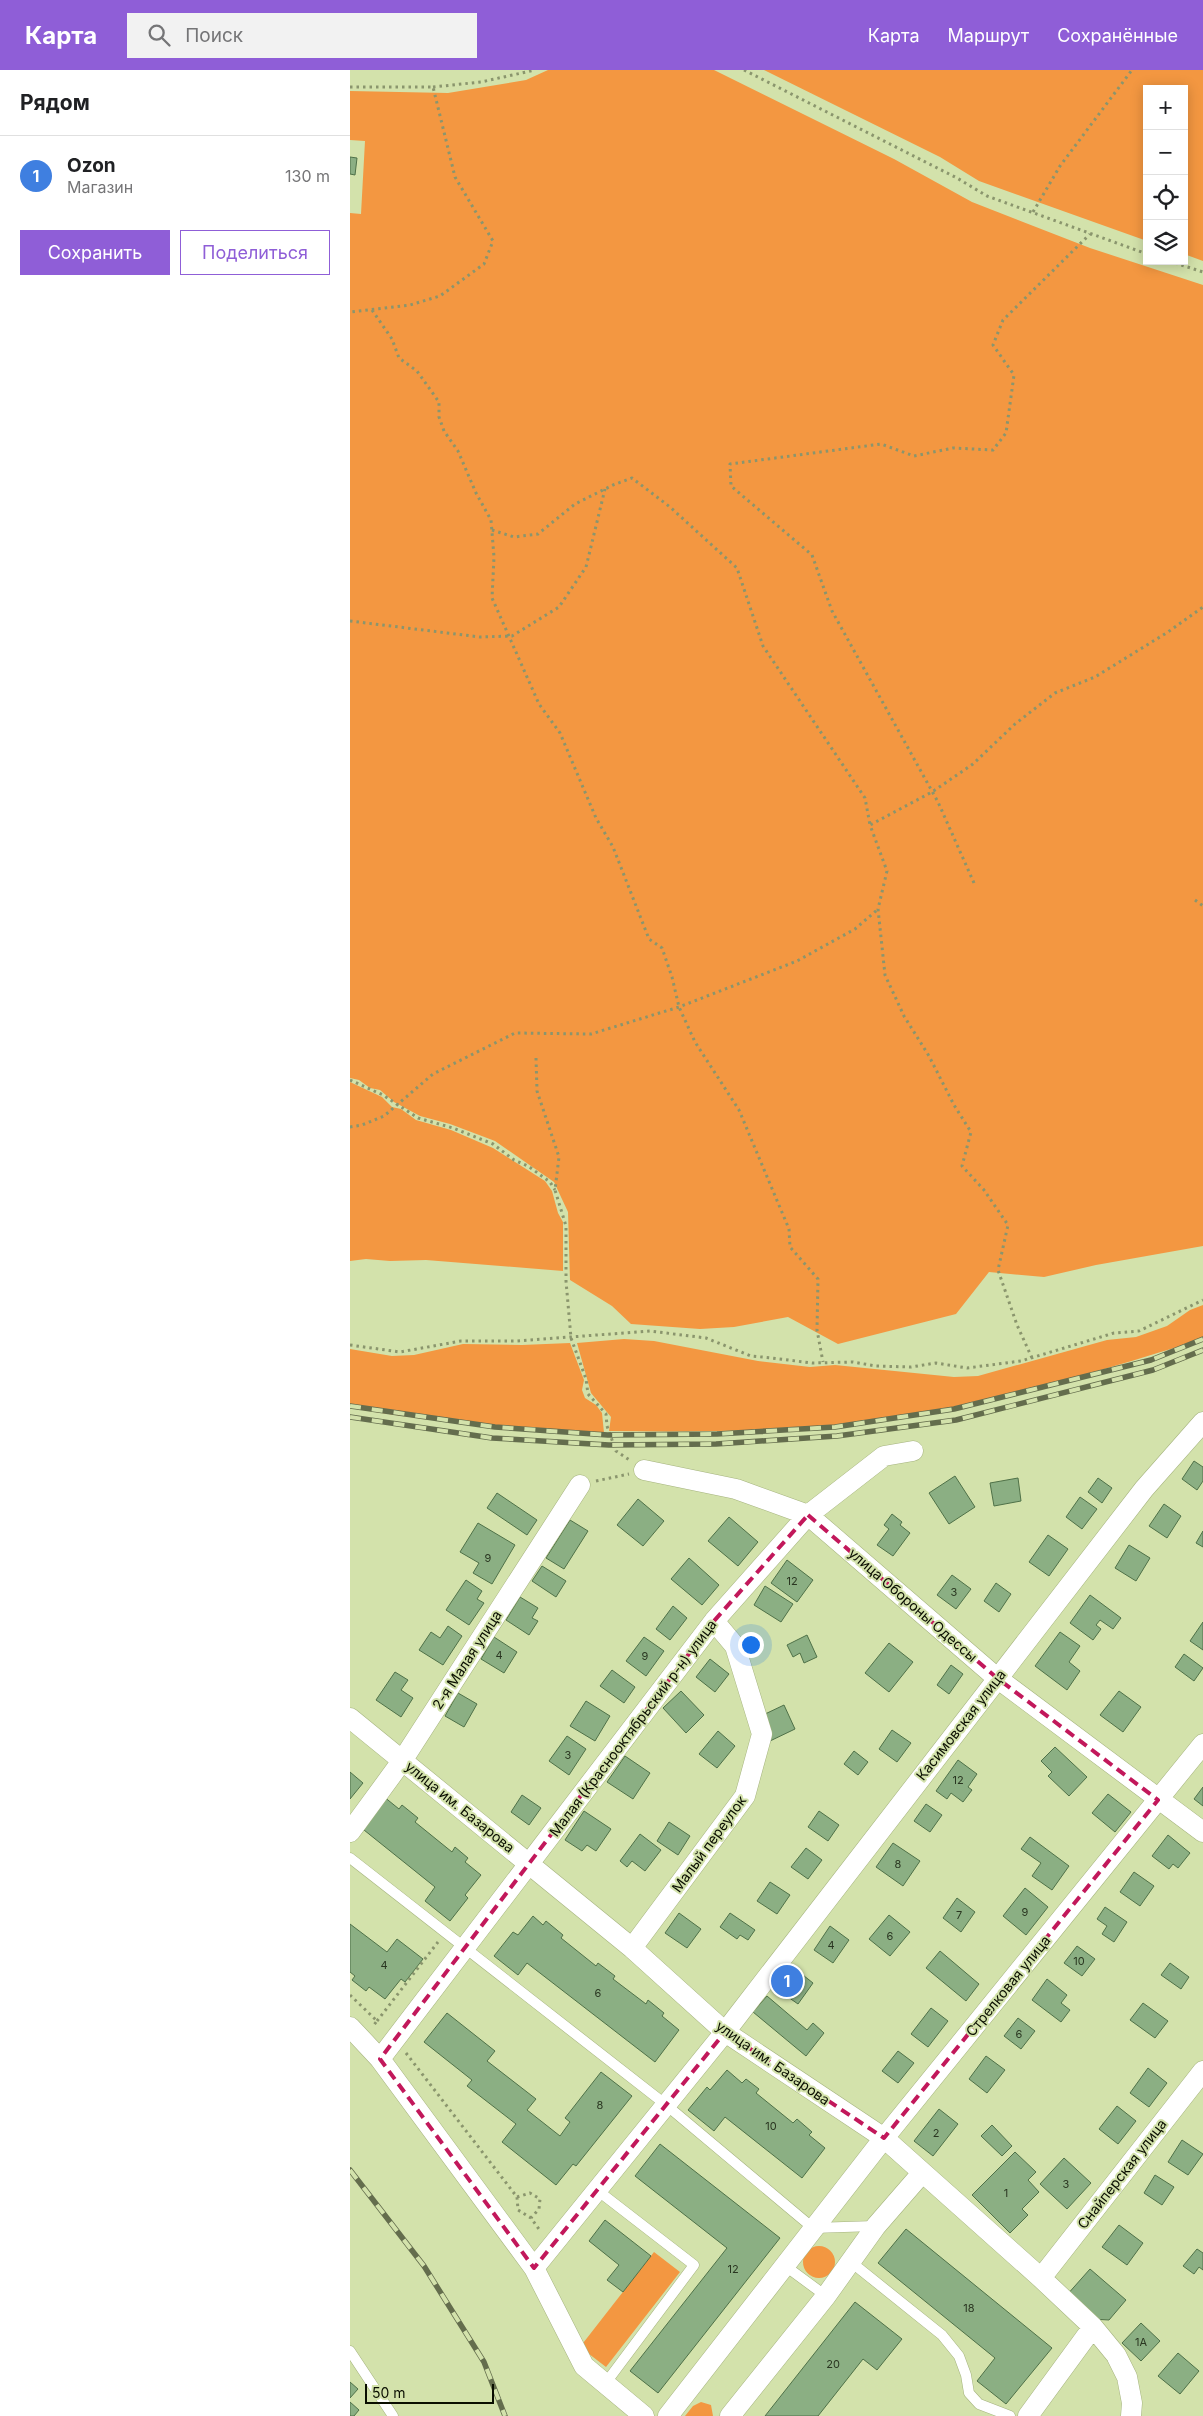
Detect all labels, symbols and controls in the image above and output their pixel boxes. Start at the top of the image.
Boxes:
search box [127,13,477,58]
text: Карта [25,21,97,50]
icon: search [145,21,173,49]
text: Поиск [185,24,243,47]
text: Карта [868,25,920,46]
text: Маршрут [948,25,1029,46]
text: Сохранённые [1057,25,1178,46]
map controls [1143,85,1188,265]
button: + [1143,85,1188,130]
text: Рядом [20,90,90,115]
button: − [1143,130,1188,175]
text: Ozon [67,154,116,177]
text: 1 [33,166,39,186]
text: 130 m [285,166,330,186]
button: locate [1143,175,1188,220]
text: Магазин [67,177,133,197]
button: layers [1143,220,1188,265]
button: Сохранить [20,230,170,275]
button: Поделиться [180,230,330,275]
street label: улица Обороны Одессы [846,1544,981,1665]
house number: 9 [485,1551,492,1565]
house number: 12 [786,1574,798,1588]
house number: 3 [951,1585,958,1599]
street label: 2-я Малая улица [428,1607,505,1712]
street label: Малая (Краснооктябрьский р-н) улица [545,1616,720,1839]
your location [738,1632,764,1658]
house number: 4 [495,1648,503,1662]
house number: 9 [642,1649,649,1663]
street label: Касимовская улица [912,1666,1009,1783]
house number: 3 [565,1748,572,1762]
street label: улица им. Базарова [402,1757,518,1856]
house number: 12 [952,1773,964,1787]
street label: Малый переулок [668,1792,750,1895]
house number: 8 [895,1857,902,1871]
house number: 9 [1022,1905,1029,1919]
house number: 7 [956,1908,962,1922]
house number: 6 [887,1929,894,1943]
street label: Стрелковая улица [962,1932,1053,2039]
house number: 4 [827,1938,835,1952]
house number: 10 [1073,1954,1085,1968]
house number: 4 [380,1958,388,1972]
pin: 1 [771,1962,803,2000]
house number: 6 [595,1986,602,2000]
street label: улица им. Базарова [713,2017,834,2108]
house number: 6 [1016,2027,1023,2041]
house number: 8 [597,2098,604,2112]
street label: Снайперская улица [1073,2115,1170,2232]
house number: 10 [765,2119,777,2133]
house number: 2 [933,2126,939,2140]
house number: 3 [1063,2177,1070,2191]
house number: 1 [1004,2186,1008,2200]
house number: 12 [727,2262,739,2276]
house number: 18 [963,2301,975,2315]
house number: 1А [1135,2335,1147,2349]
house number: 20 [826,2357,840,2371]
scale bar [365,2381,494,2404]
text: 50 m [372,2384,406,2401]

